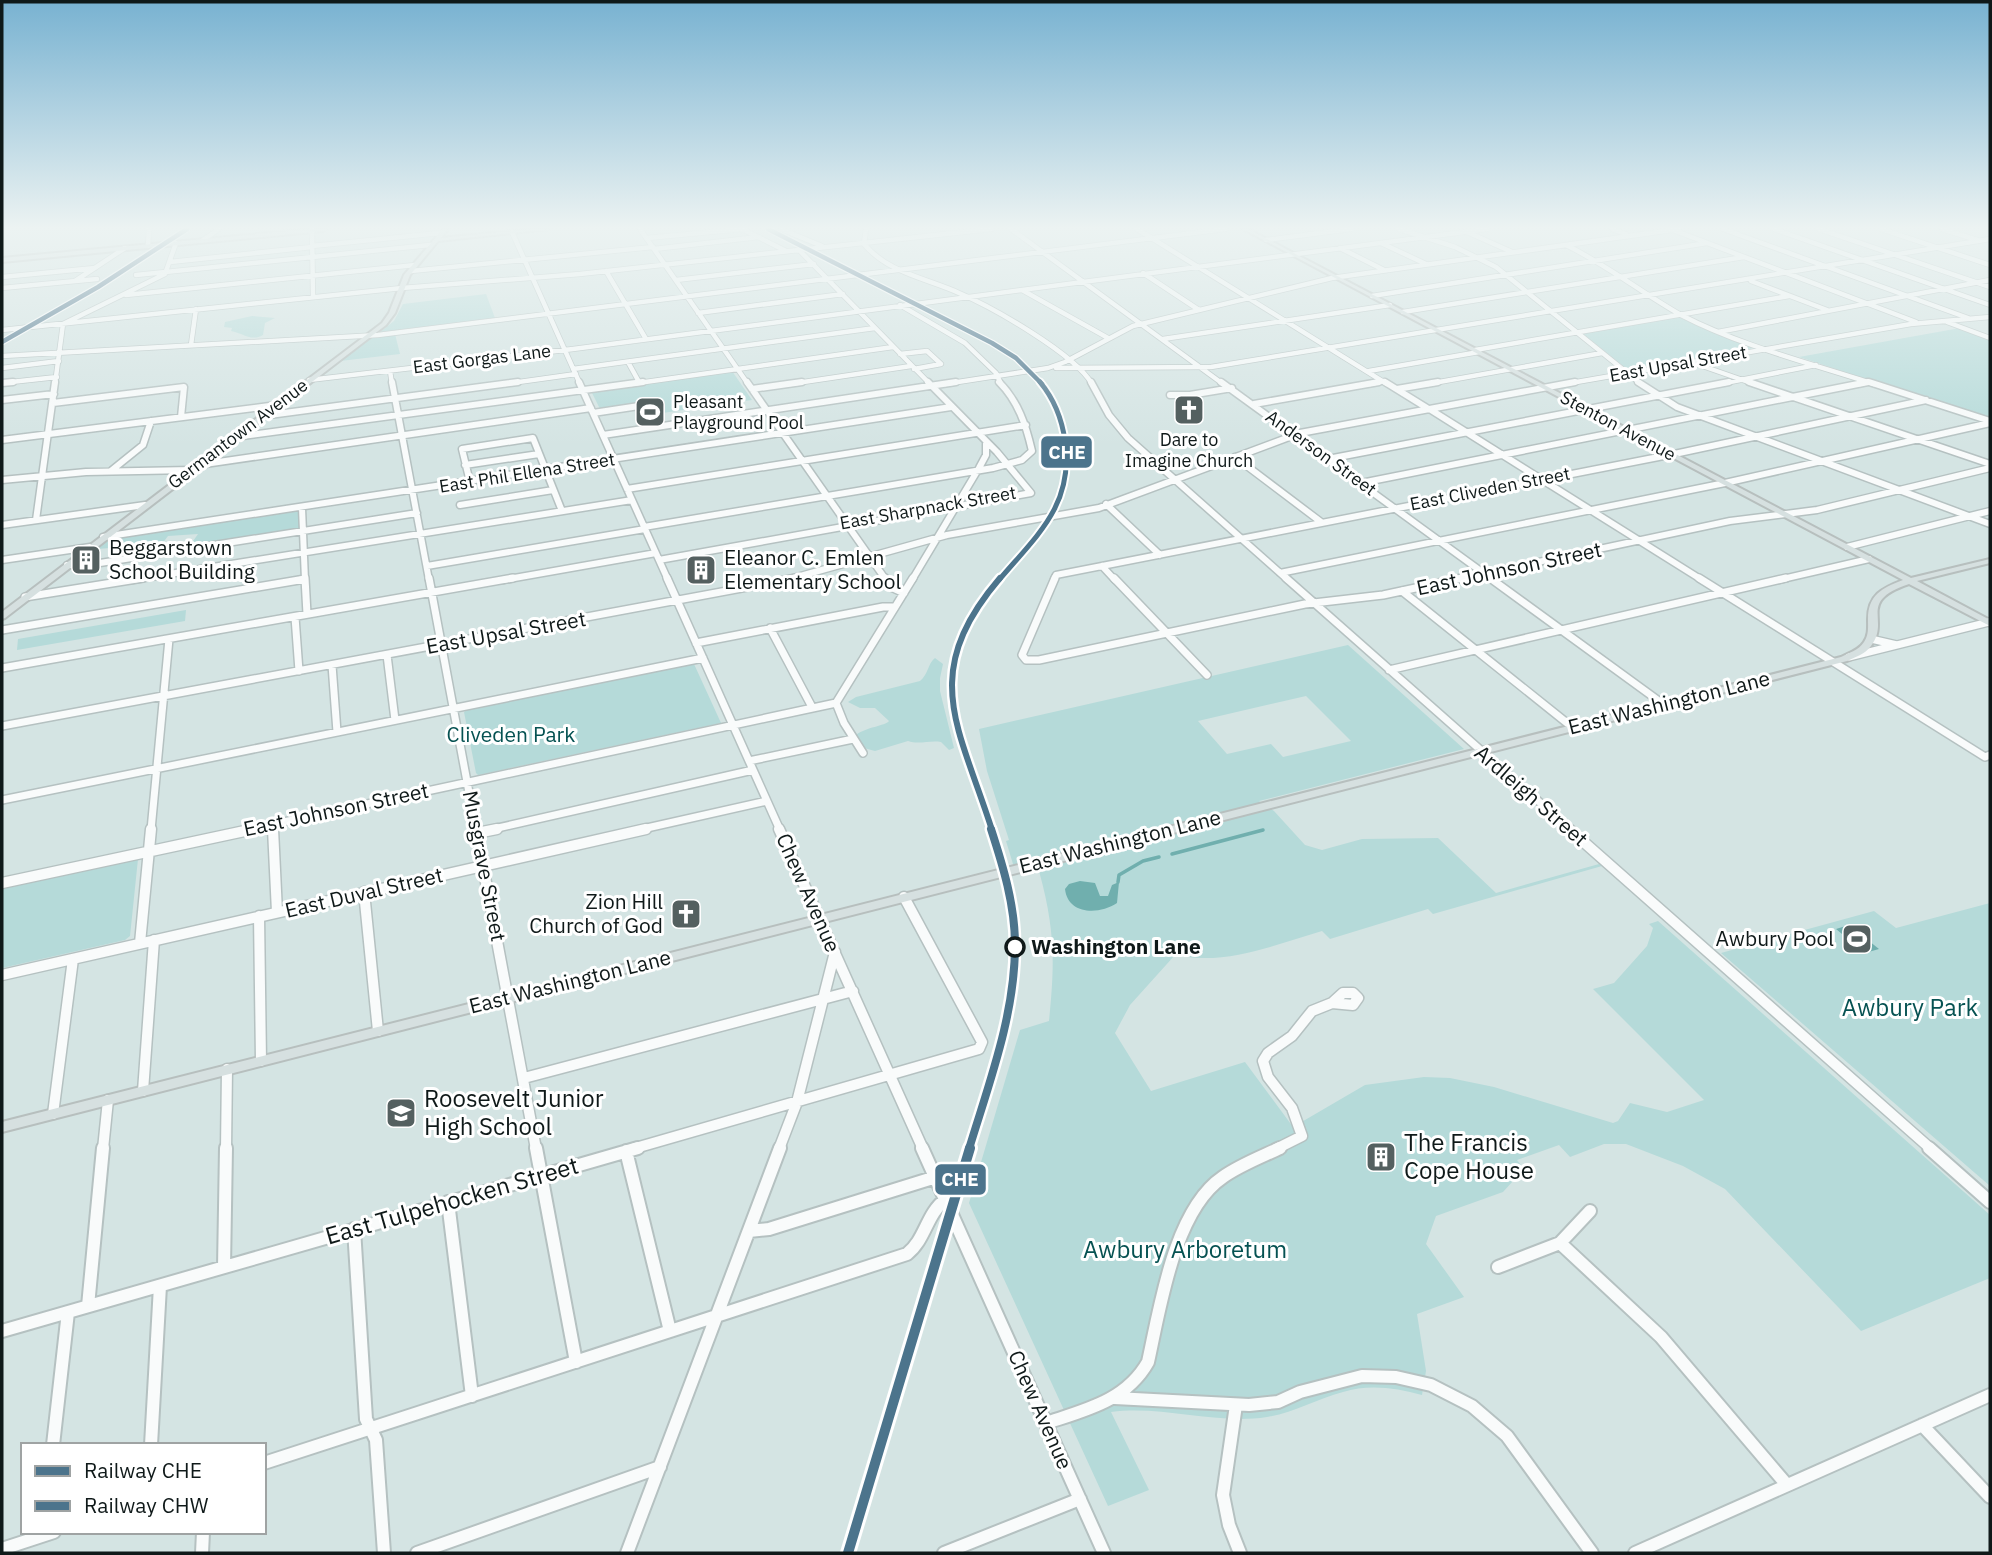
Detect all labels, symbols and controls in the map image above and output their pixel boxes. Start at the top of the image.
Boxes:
street label: East Gorgas Lane [412,339,552,378]
street label: East Upsal Street [1608,340,1748,387]
street label: Germantown Avenue [163,373,312,494]
street label: Stenton Avenue [1556,385,1680,466]
place label: Pleasant Playground Pool [673,390,804,434]
church icon: Dare to Imagine Church [1172,393,1206,427]
sports icon: Pleasant Playground Pool [633,395,667,429]
street label: Anderson Street [1261,405,1381,501]
place label: Dare to Imagine Church [1125,428,1253,472]
line badge: CHE [1040,435,1093,469]
text: CHE [1048,440,1086,464]
street label: East Phil Ellena Street [437,447,616,498]
street label: East Cliveden Street [1408,462,1572,515]
street label: East Sharpnack Street [838,481,1018,534]
place label: Beggarstown School Building [109,533,255,585]
street label: East Johnson Street [1414,535,1604,601]
building icon: Beggarstown School Building [69,543,103,577]
place label: Eleanor C. Emlen Elementary School [724,543,901,595]
building icon: Eleanor C. Emlen Elementary School [684,553,718,587]
street label: East Upsal Street [424,604,588,660]
street label: East Washington Lane [1565,663,1773,741]
park label: Cliveden Park [447,720,575,748]
street label: Ardleigh Street [1469,738,1594,852]
street label: East Johnson Street [241,776,431,842]
street label: Musgrave Street [457,788,513,944]
street label: East Washington Lane [1016,802,1224,880]
street label: Chew Avenue [770,829,848,957]
street label: East Duval Street [282,860,446,924]
place label: Zion Hill Church of God [529,887,663,939]
church icon: Zion Hill Church of God [669,897,703,931]
sports icon: Awbury Pool [1840,922,1874,956]
place label: Awbury Pool [1716,924,1834,952]
place label: Washington Lane [1031,932,1201,960]
marker: Washington Lane [1005,937,1025,957]
street label: East Washington Lane [466,942,674,1020]
park label: Awbury Park [1842,991,1979,1023]
place label: Roosevelt Junior High School [424,1082,604,1142]
school or university icon: Roosevelt Junior High School [384,1096,418,1130]
place label: The Francis Cope House [1404,1126,1534,1186]
building icon: The Francis Cope House [1364,1140,1398,1174]
street label: East Tulpehocken Street [321,1149,582,1252]
line badge: CHE [934,1163,987,1196]
text: CHE [941,1167,979,1191]
park label: Awbury Arboretum [1083,1233,1287,1265]
street label: Chew Avenue [1002,1346,1080,1474]
legend [21,1443,266,1534]
text: Railway CHE [84,1456,202,1484]
text: Railway CHW [84,1491,209,1519]

